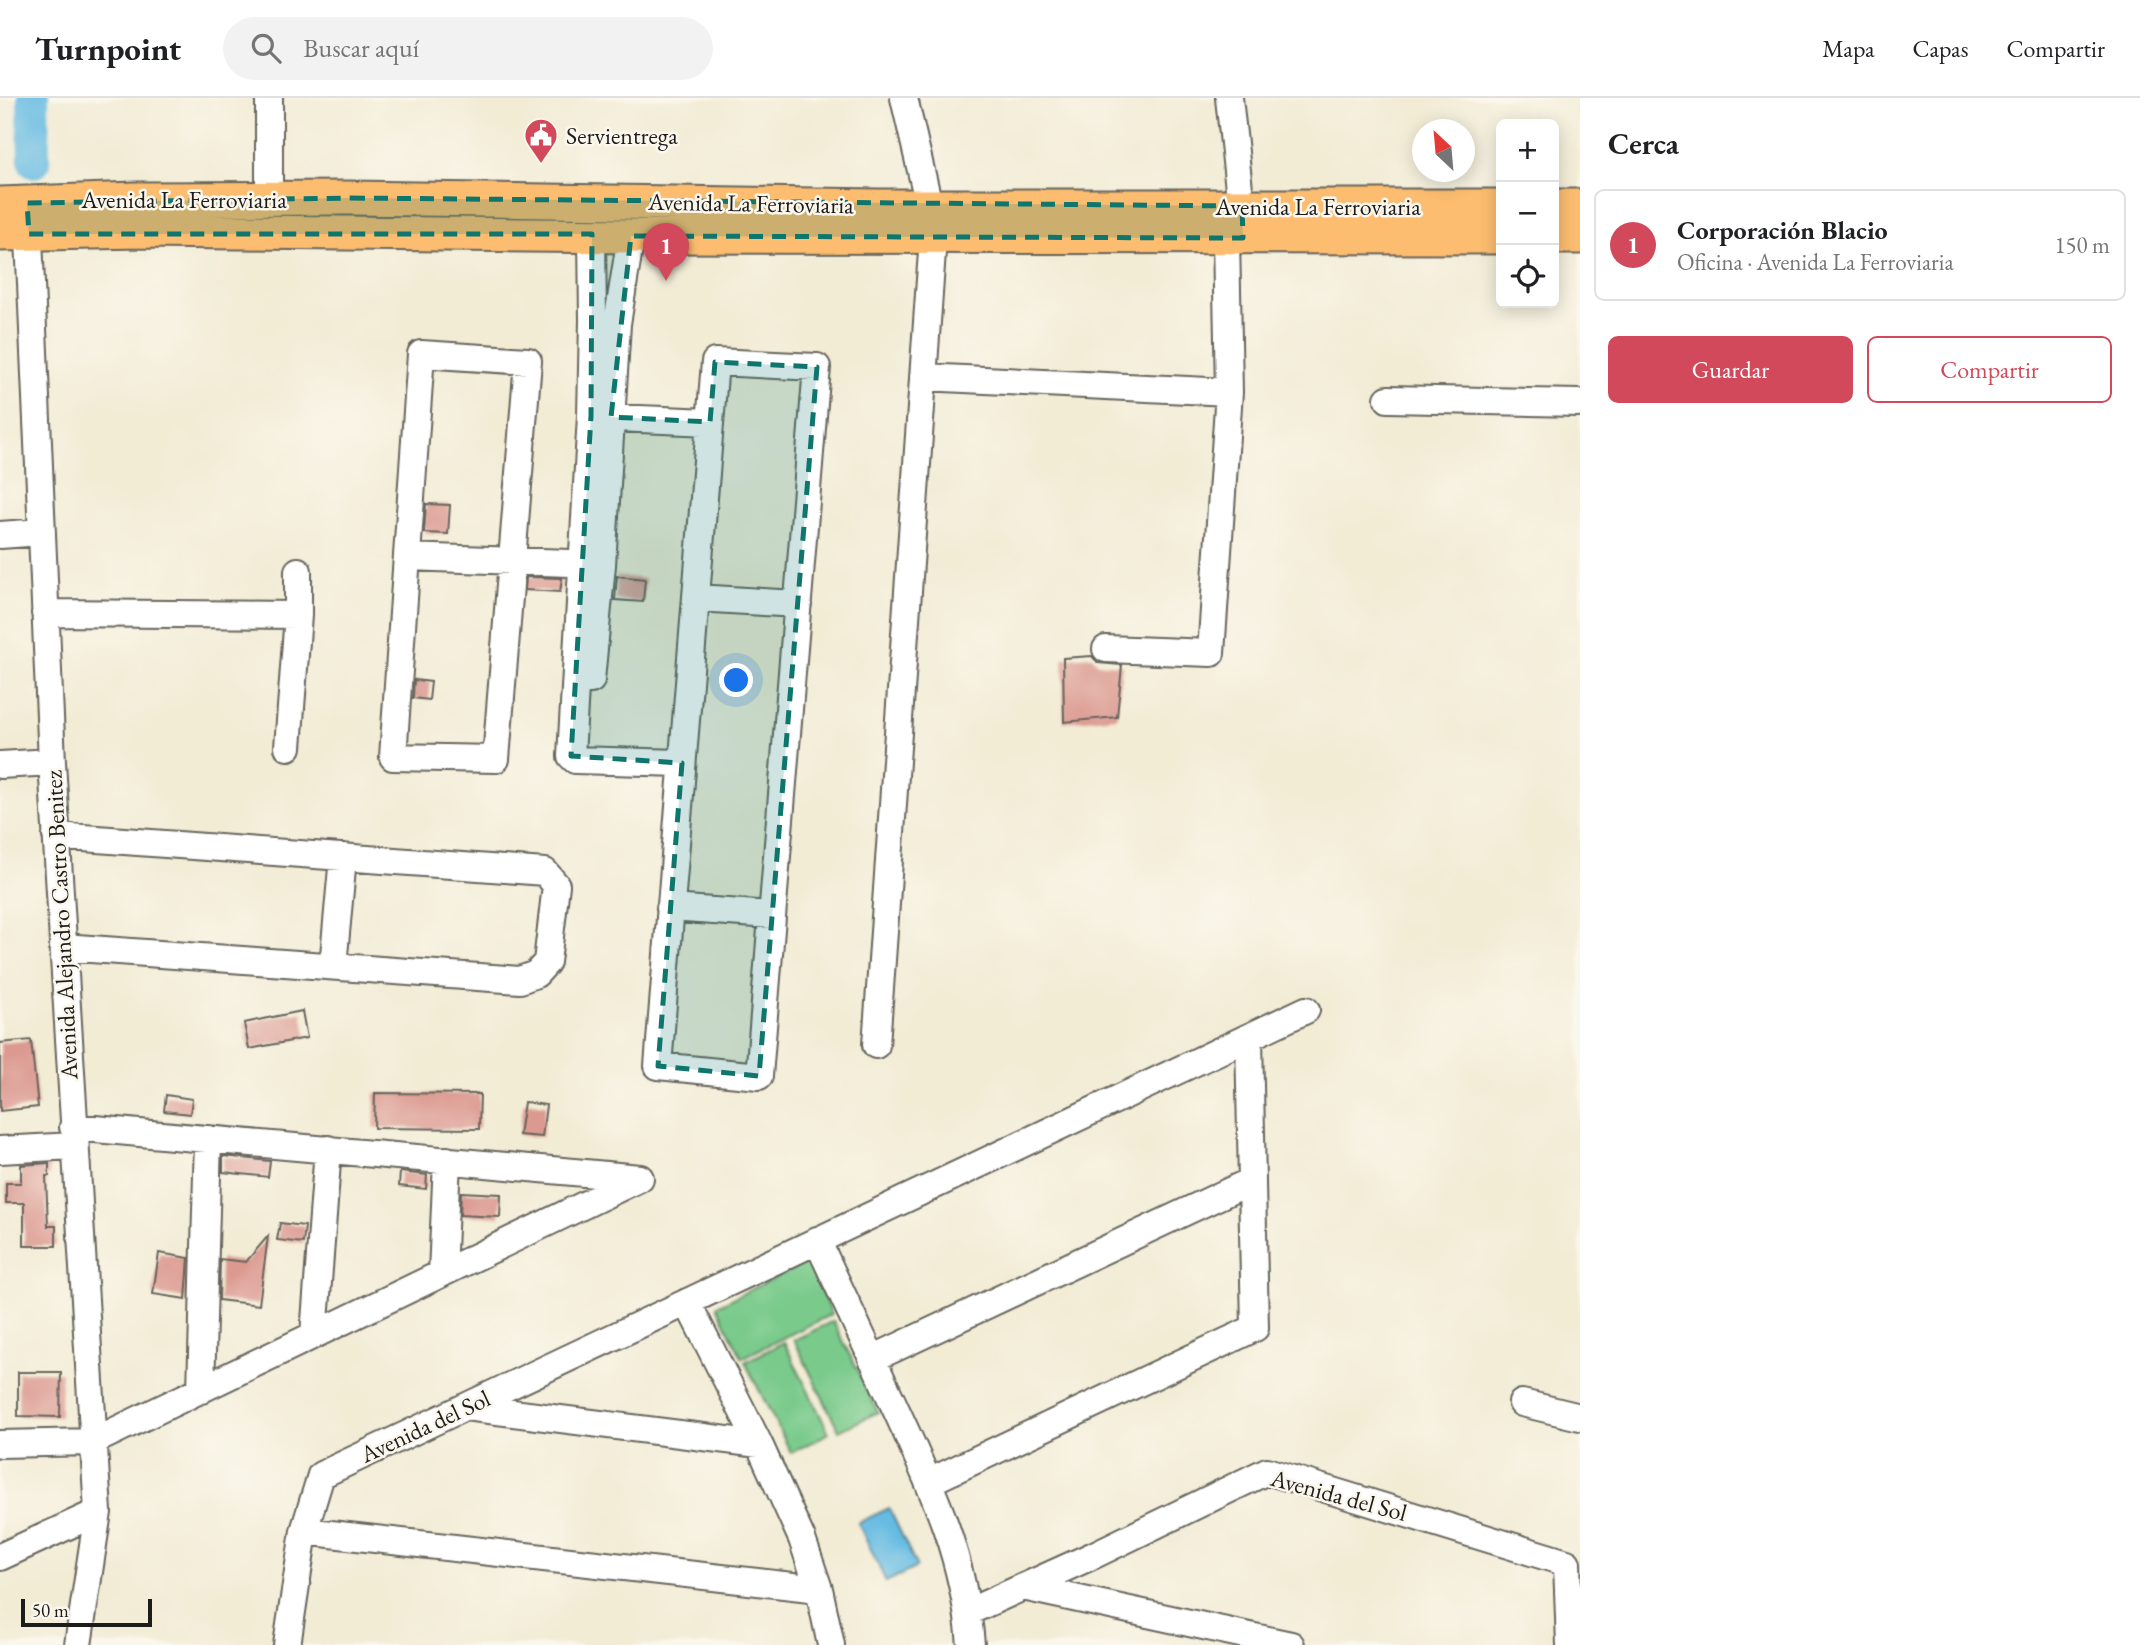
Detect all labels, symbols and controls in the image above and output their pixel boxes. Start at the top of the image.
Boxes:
search box [223,17,713,80]
text: Turnpoint [35,27,181,70]
icon: search [247,29,285,67]
text: Buscar aquí [303,31,419,65]
text: Mapa [1822,33,1874,64]
text: Capas [1912,33,1968,64]
text: Compartir [2006,33,2105,64]
public building icon: Servientrega [522,116,560,165]
north arrow [1412,119,1475,182]
map controls [1496,119,1559,308]
button: + [1496,119,1559,182]
place label: Servientrega [566,120,678,151]
text: Cerca [1608,124,1679,163]
button: − [1496,182,1559,245]
street label: Avenida La Ferroviaria [80,184,287,215]
street label: Avenida La Ferroviaria [647,186,854,220]
street label: Avenida La Ferroviaria [1214,191,1421,222]
text: Corporación Blacio [1677,213,1888,247]
pin: 1 [643,223,689,281]
text: 1 [1627,230,1639,260]
text: 150 m [2054,230,2110,260]
button: locate [1496,245,1559,308]
text: Oficina · Avenida La Ferroviaria [1677,247,1954,277]
button: Guardar [1608,336,1853,403]
button: Compartir [1867,336,2112,403]
your location [719,663,753,697]
street label: Avenida Alejandro Castro Benitez [37,769,85,1082]
street label: Avenida del Sol [354,1382,495,1470]
street label: Avenida del Sol [1267,1462,1411,1528]
scale bar [21,1596,152,1628]
text: 50 m [32,1598,69,1623]

